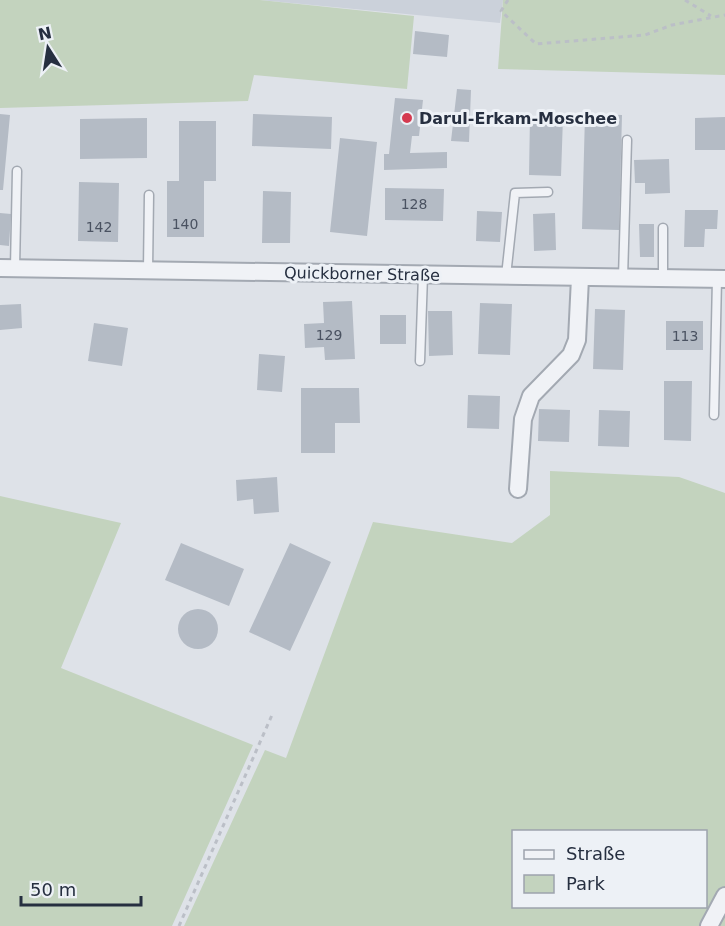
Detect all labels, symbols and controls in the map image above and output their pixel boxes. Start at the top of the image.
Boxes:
north arrow [18,18,78,78]
text: N [36,23,54,45]
place label: Darul-Erkam-Moschee [419,109,617,128]
marker: Darul-Erkam-Moschee [400,111,414,125]
house number: 128 [401,196,427,212]
house number: 140 [172,216,198,232]
house number: 142 [86,219,112,235]
street label: Quickborner Straße [284,263,440,285]
house number: 129 [316,327,342,343]
house number: 113 [672,328,698,344]
legend [512,830,707,908]
text: Straße [566,843,625,864]
scale bar [21,869,141,907]
text: Park [566,873,605,894]
text: 50 m [30,879,76,900]

